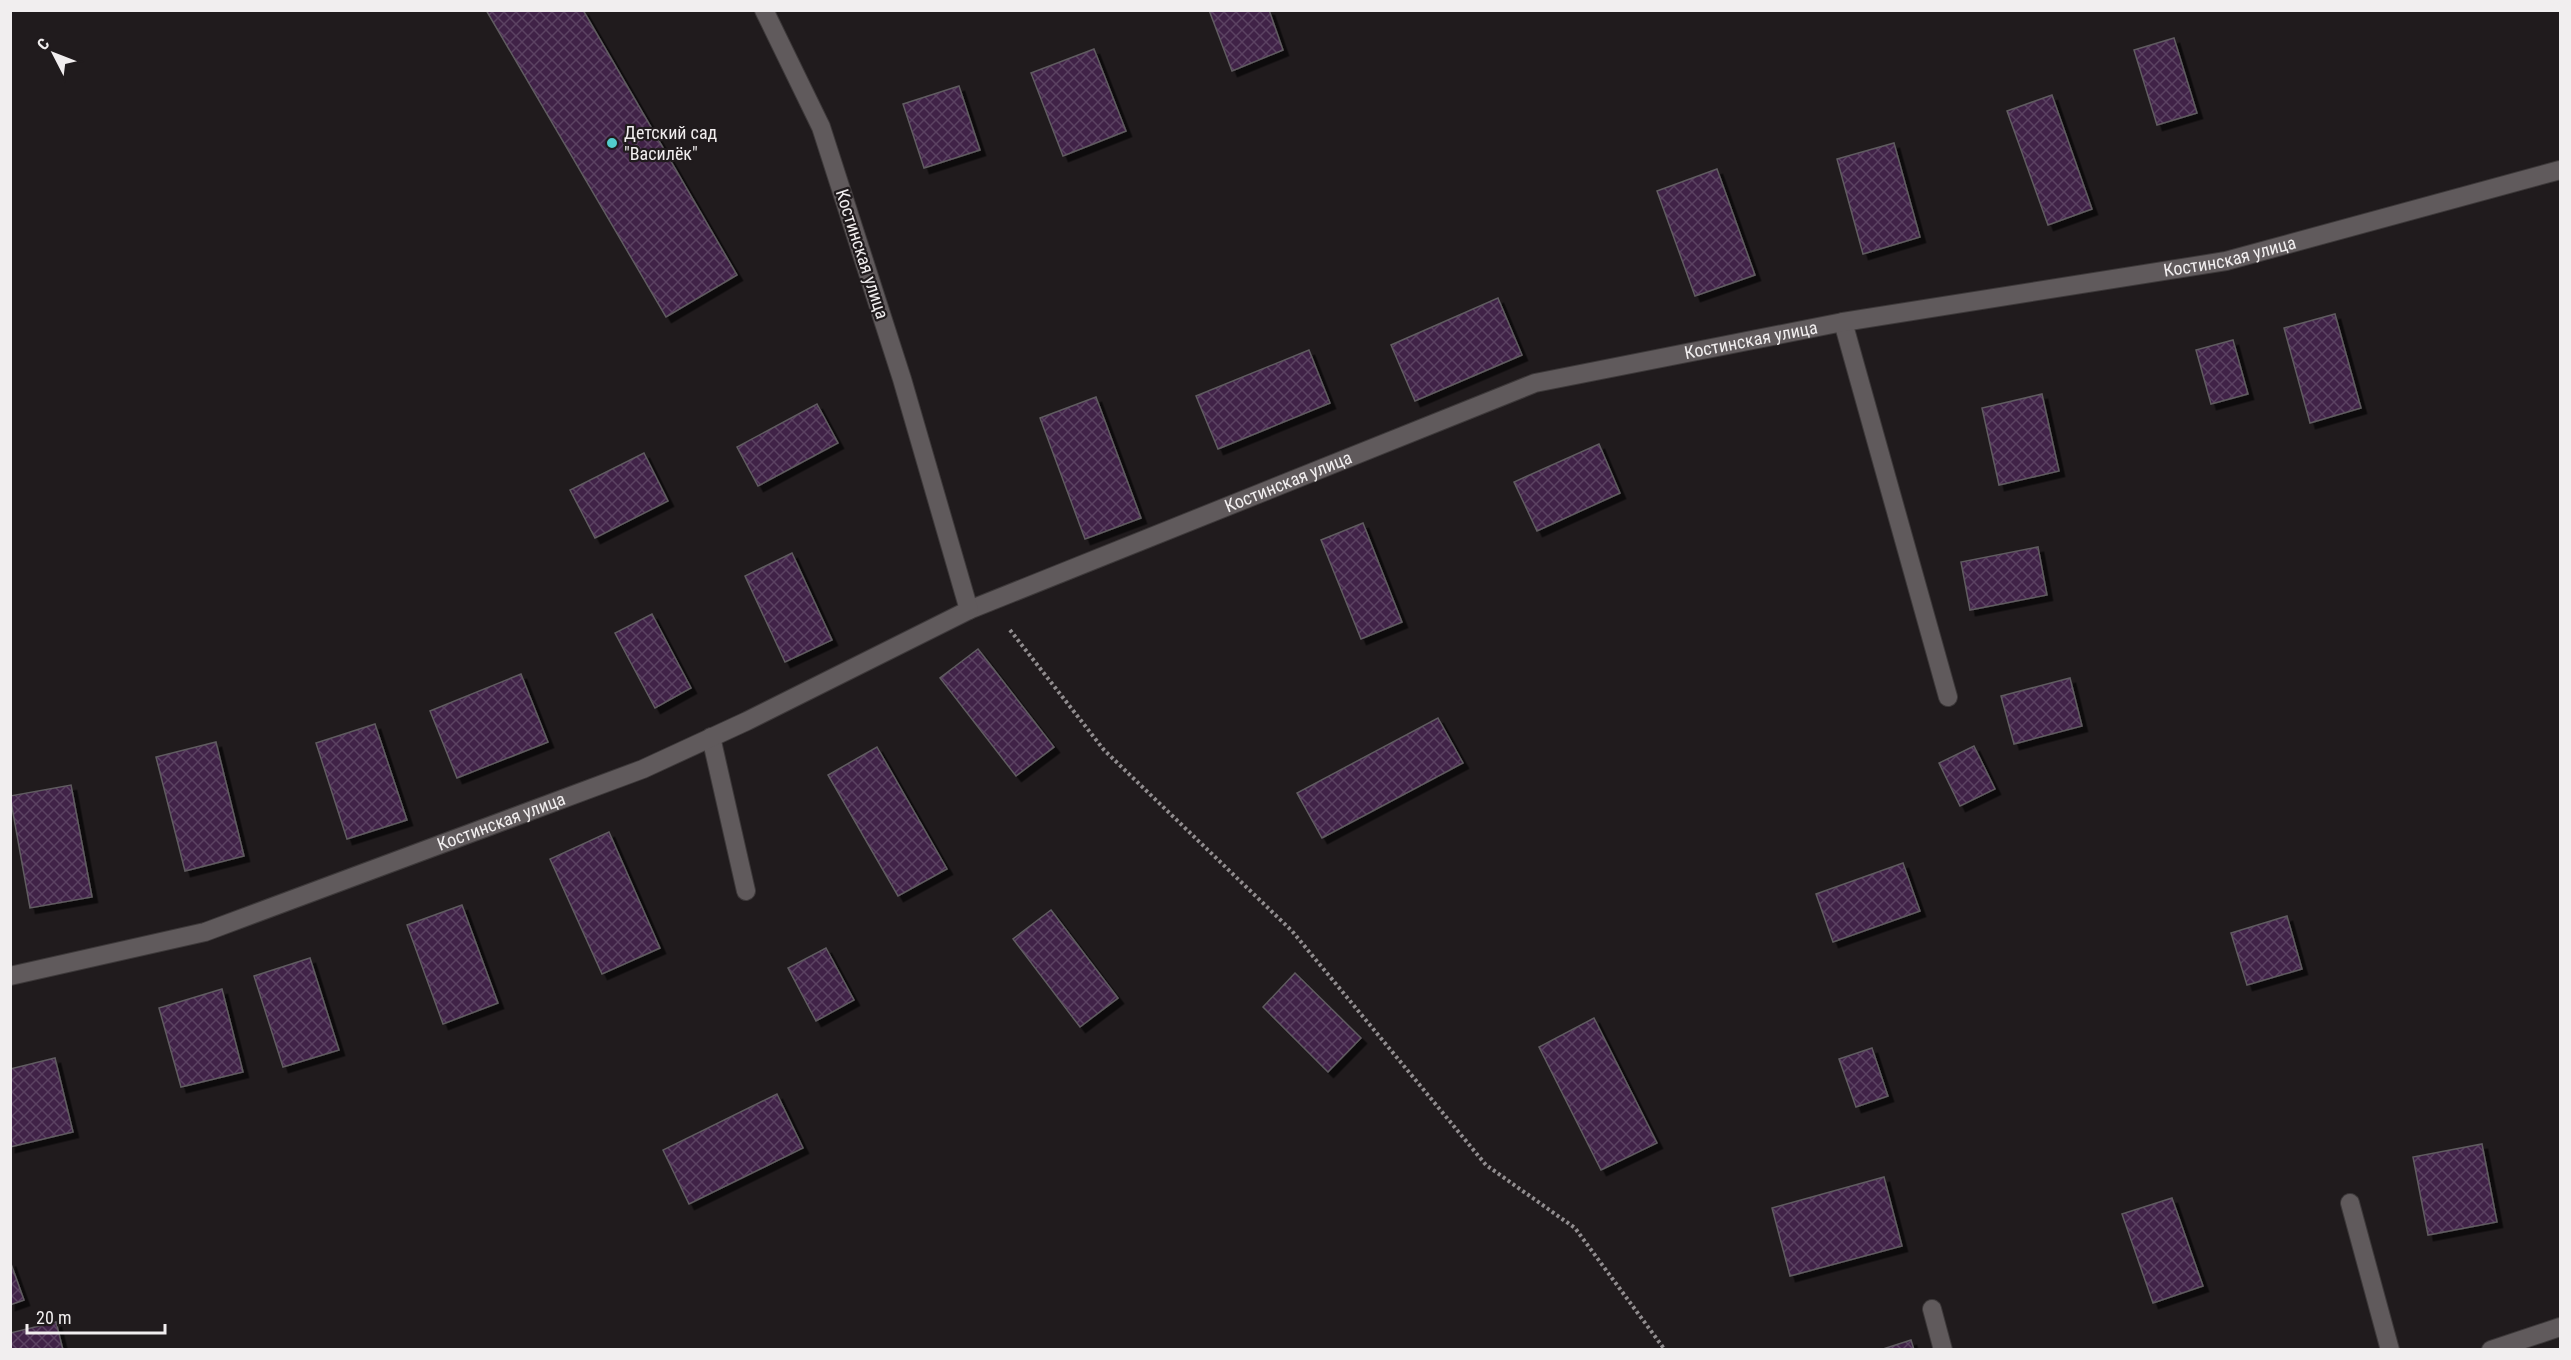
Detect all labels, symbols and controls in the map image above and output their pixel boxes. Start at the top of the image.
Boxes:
north arrow [24,24,84,84]
text: С [33,35,53,54]
place label: Детский сад "Василёк" [624,122,718,164]
marker: Детский сад "Василёк" [605,136,619,150]
street label: Костинская улица [832,186,893,321]
street label: Костинская улица [2162,231,2298,281]
street label: Костинская улица [1683,316,1819,363]
street label: Костинская улица [1221,447,1355,516]
street label: Костинская улица [434,788,568,855]
scale bar [27,1297,165,1335]
text: 20 m [36,1307,71,1328]

